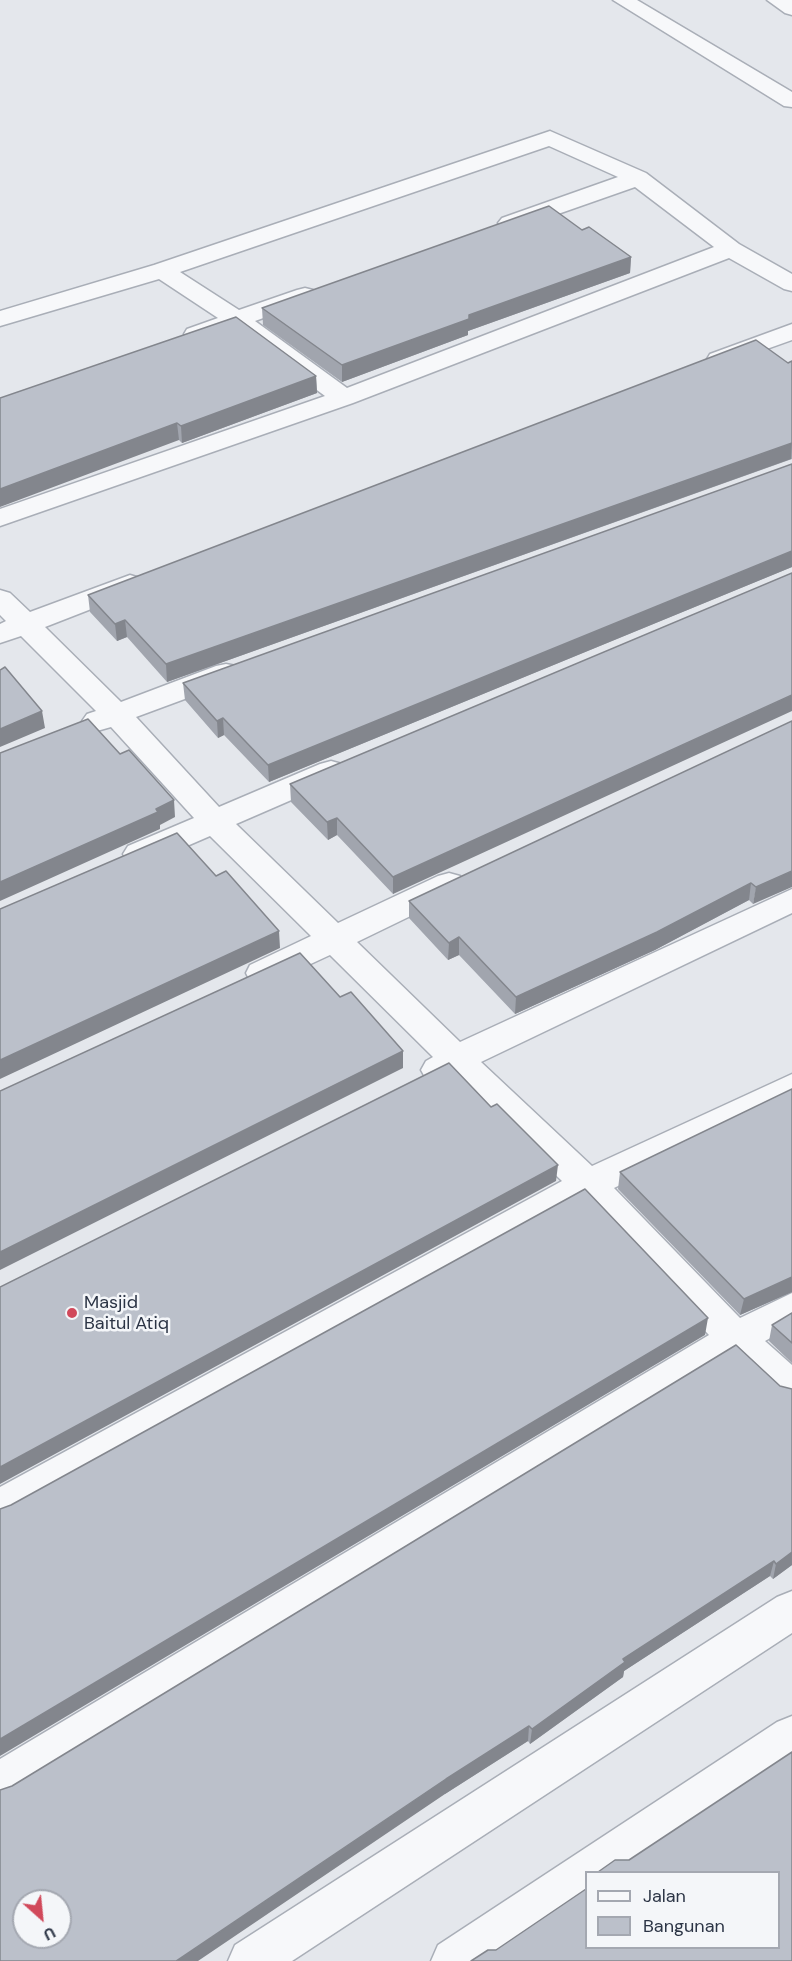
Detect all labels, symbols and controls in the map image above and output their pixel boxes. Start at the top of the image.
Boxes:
place label: Masjid Baitul Atiq [84,1292,169,1334]
marker: Masjid Baitul Atiq [65,1306,79,1320]
legend [585,1871,780,1949]
text: Jalan [643,1884,686,1908]
north arrow [12,1889,72,1949]
text: Bangunan [643,1914,725,1938]
text: U [40,1922,59,1946]

